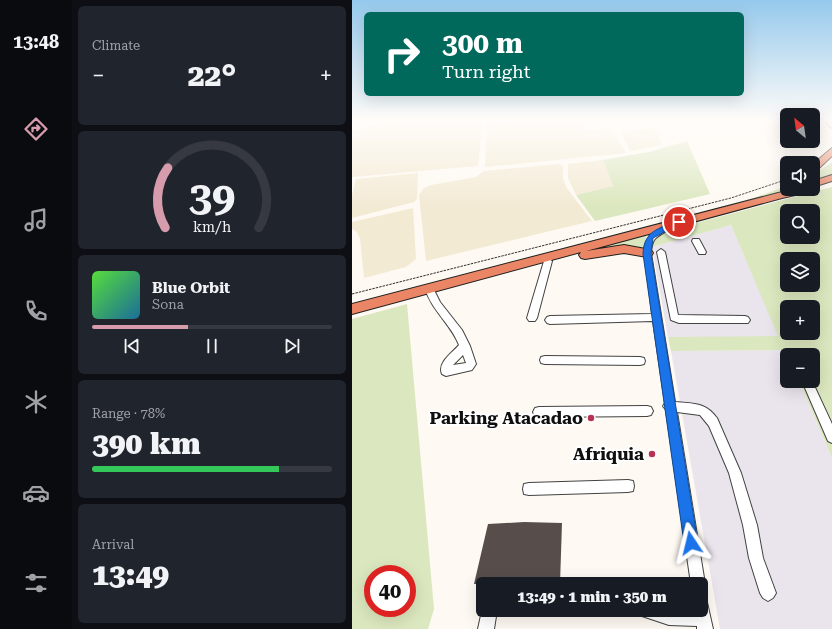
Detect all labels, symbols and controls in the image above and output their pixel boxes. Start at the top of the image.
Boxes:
text: 300 m [442,27,523,60]
icon: right [376,28,428,80]
text: 13:48 [13,31,59,52]
text: Climate [92,38,140,53]
text: 22° [188,58,236,93]
text: Turn right [442,61,530,82]
text: − [92,63,104,88]
text: + [320,63,332,88]
north arrow [780,108,820,148]
map controls [780,108,820,388]
icon: directions [22,115,50,143]
button: sound [780,156,820,196]
text: 39 [189,172,235,221]
button: search [780,204,820,244]
pin [662,205,696,239]
icon: music [22,206,50,234]
icon: arrive [668,211,690,233]
text: km/h [193,218,231,234]
button: layers [780,252,820,292]
text: Blue Orbit [152,279,230,297]
icon: phone [22,297,50,325]
text: Sona [152,297,184,312]
button: + [780,300,820,340]
icon: previous [121,335,143,357]
icon: pause [201,335,223,357]
icon: next [281,335,303,357]
button: − [780,348,820,388]
icon: climate [22,388,50,416]
text: Range · 78% [92,406,165,421]
place label: Parking Atacadao [429,408,583,428]
marker: Parking Atacadao [586,413,596,423]
text: 390 km [92,426,201,461]
place label: Afriquia [573,444,644,464]
marker: Afriquia [647,449,657,459]
icon: car [22,479,50,507]
position arrow [670,522,712,564]
text: Arrival [92,537,134,552]
text: 13:49 [92,557,169,592]
speed limit sign: 40 [364,565,416,617]
icon: filters [22,569,50,597]
text: 13:49 · 1 min · 350 m [517,588,667,606]

